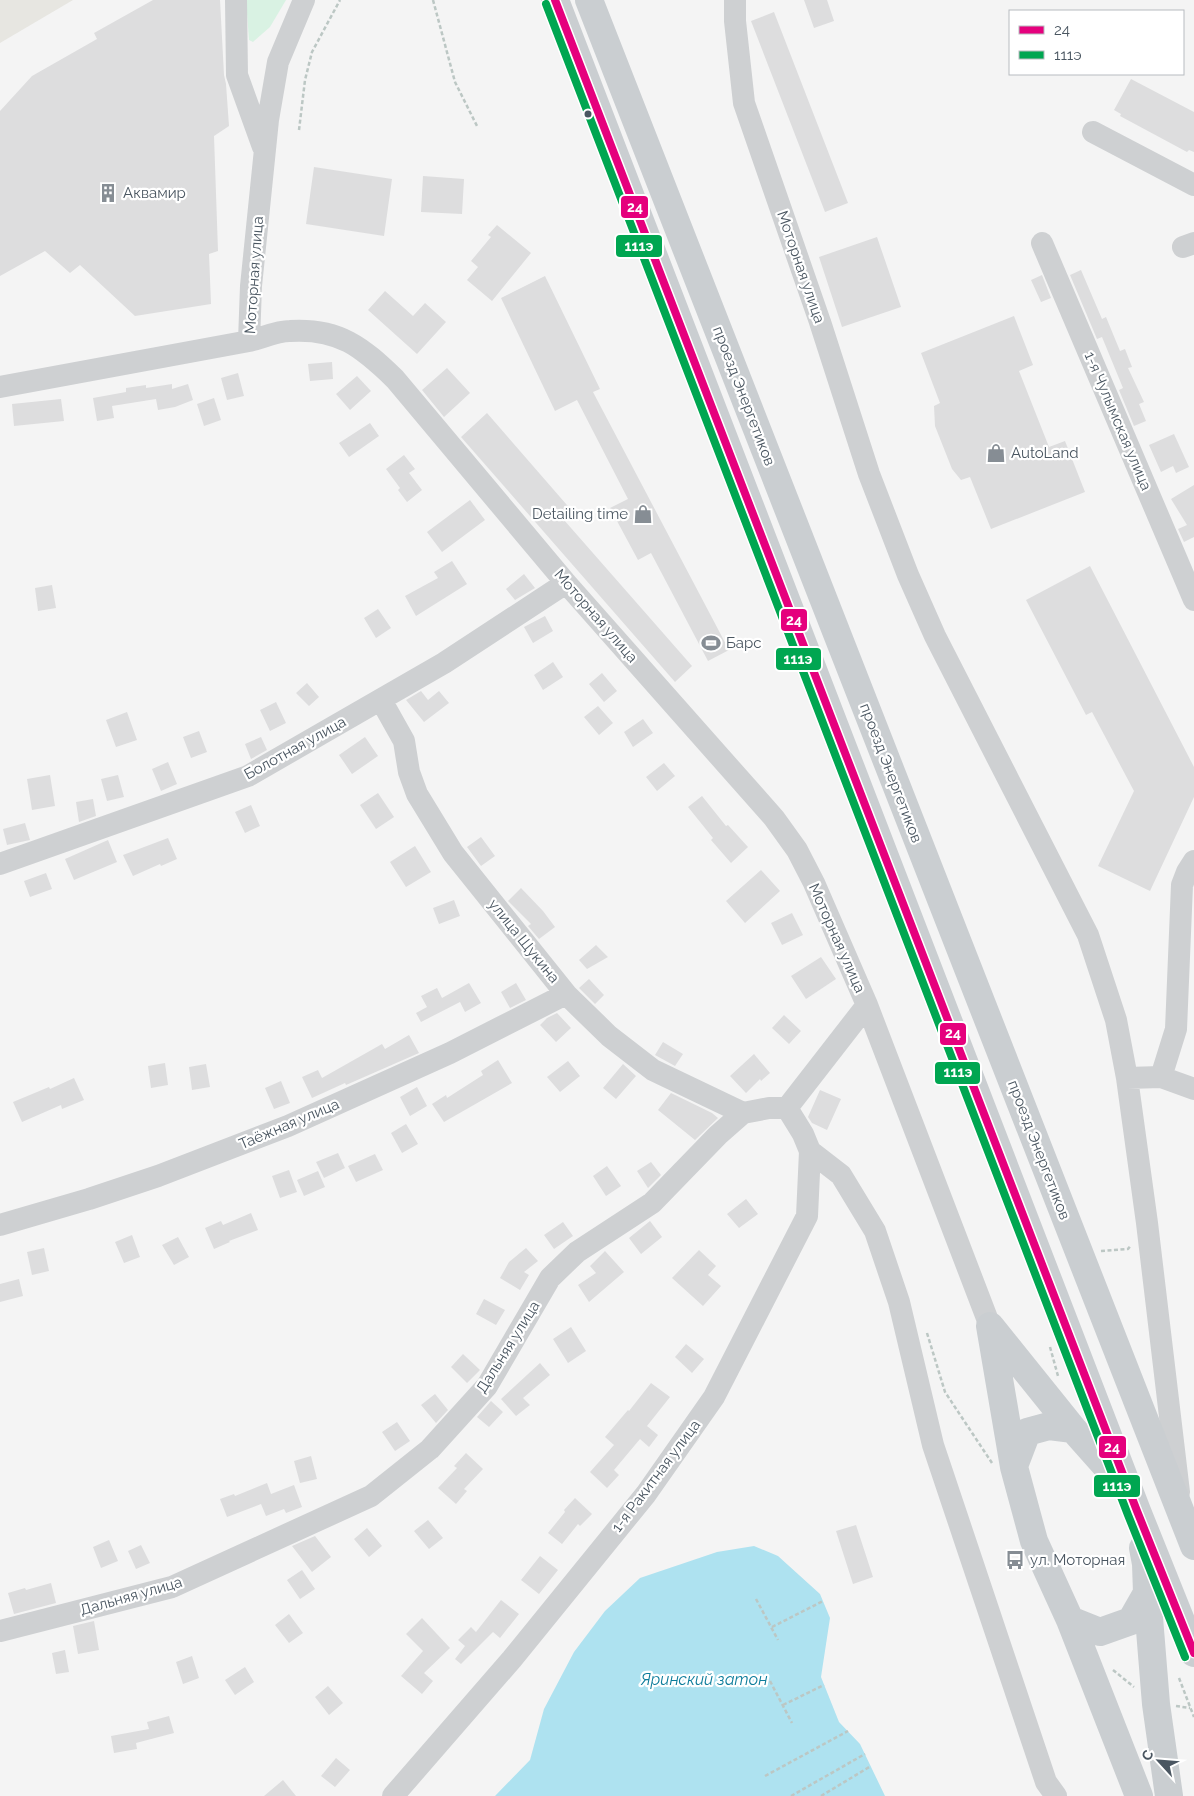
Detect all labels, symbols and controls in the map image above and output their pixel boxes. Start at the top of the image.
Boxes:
legend [1009,10,1184,75]
text: 24 [1054,21,1070,39]
text: 111э [1054,46,1082,64]
unlabelled marker [583,109,593,119]
building icon: Аквамир [97,182,119,204]
place label: Аквамир [123,184,186,202]
line badge: 24 [620,195,649,219]
text: 24 [627,199,643,215]
street label: Моторная улица [773,208,829,326]
street label: Моторная улица [241,216,267,334]
line badge: 111э [615,234,663,258]
text: 111э [625,238,653,254]
street label: проезд Энергетиков [709,324,779,468]
street label: 1-я Чулымская улица [1081,349,1155,493]
shop icon: AutoLand [985,442,1007,464]
place label: AutoLand [1011,444,1079,462]
shop icon: Detailing time [632,503,654,525]
place label: Detailing time [532,505,628,523]
street label: Моторная улица [551,566,641,666]
line badge: 24 [780,608,808,632]
text: 24 [786,612,802,628]
sports icon: Барс [700,632,722,654]
place label: Барс [726,634,761,652]
line badge: 111э [775,647,822,671]
text: 111э [784,651,812,667]
street label: проезд Энергетиков [856,701,926,845]
street label: Болотная улица [241,713,349,783]
street label: Моторная улица [805,881,869,995]
street label: улица Щукина [485,895,563,987]
line badge: 24 [939,1022,967,1046]
text: 24 [945,1025,961,1041]
line badge: 111э [934,1061,981,1085]
text: 111э [944,1064,972,1080]
street label: проезд Энергетиков [1004,1078,1074,1222]
street label: Таёжная улица [236,1095,342,1153]
street label: Дальняя улица [472,1298,544,1396]
street label: 1-я Ракитная улица [608,1416,704,1536]
line badge: 24 [1098,1435,1127,1459]
text: 24 [1104,1439,1120,1455]
line badge: 111э [1093,1474,1141,1498]
text: 111э [1103,1478,1131,1494]
bus stop icon: ул. Моторная [1004,1549,1026,1571]
place label: ул. Моторная [1030,1551,1125,1569]
street label: Дальняя улица [78,1573,184,1619]
water label: Яринский затон [641,1670,767,1689]
north arrow [1134,1736,1184,1786]
text: С [1138,1747,1157,1763]

